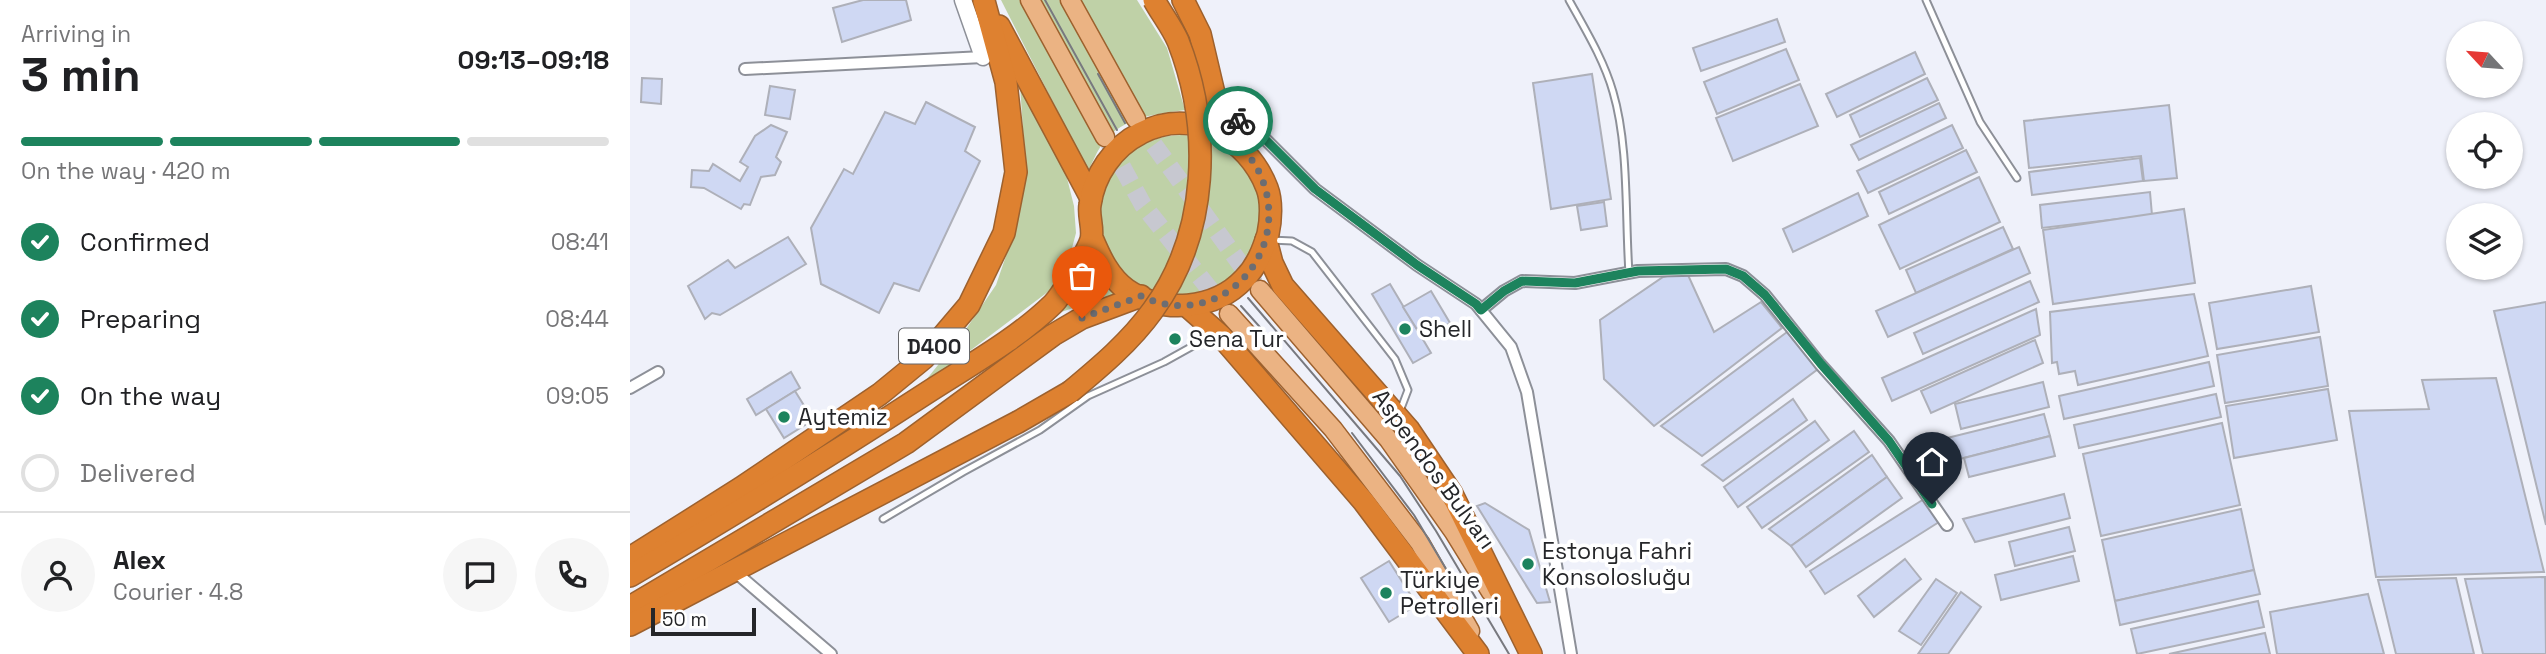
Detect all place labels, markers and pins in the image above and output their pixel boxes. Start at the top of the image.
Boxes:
pin [1052,246,1112,318]
place label: Shell [1419,314,1472,344]
marker: Shell [1397,321,1413,337]
place label: Sena Tur [1189,324,1284,354]
marker: Sena Tur [1167,331,1183,347]
place label: Aytemiz [798,402,888,432]
marker: Aytemiz [776,409,792,425]
pin [1902,432,1962,504]
place label: Estonya Fahri Konsolosluğu [1542,536,1692,592]
marker: Estonya Fahri Konsolosluğu [1520,556,1536,572]
place label: Türkiye Petrolleri [1400,565,1499,621]
marker: Türkiye Petrolleri [1378,585,1394,601]

